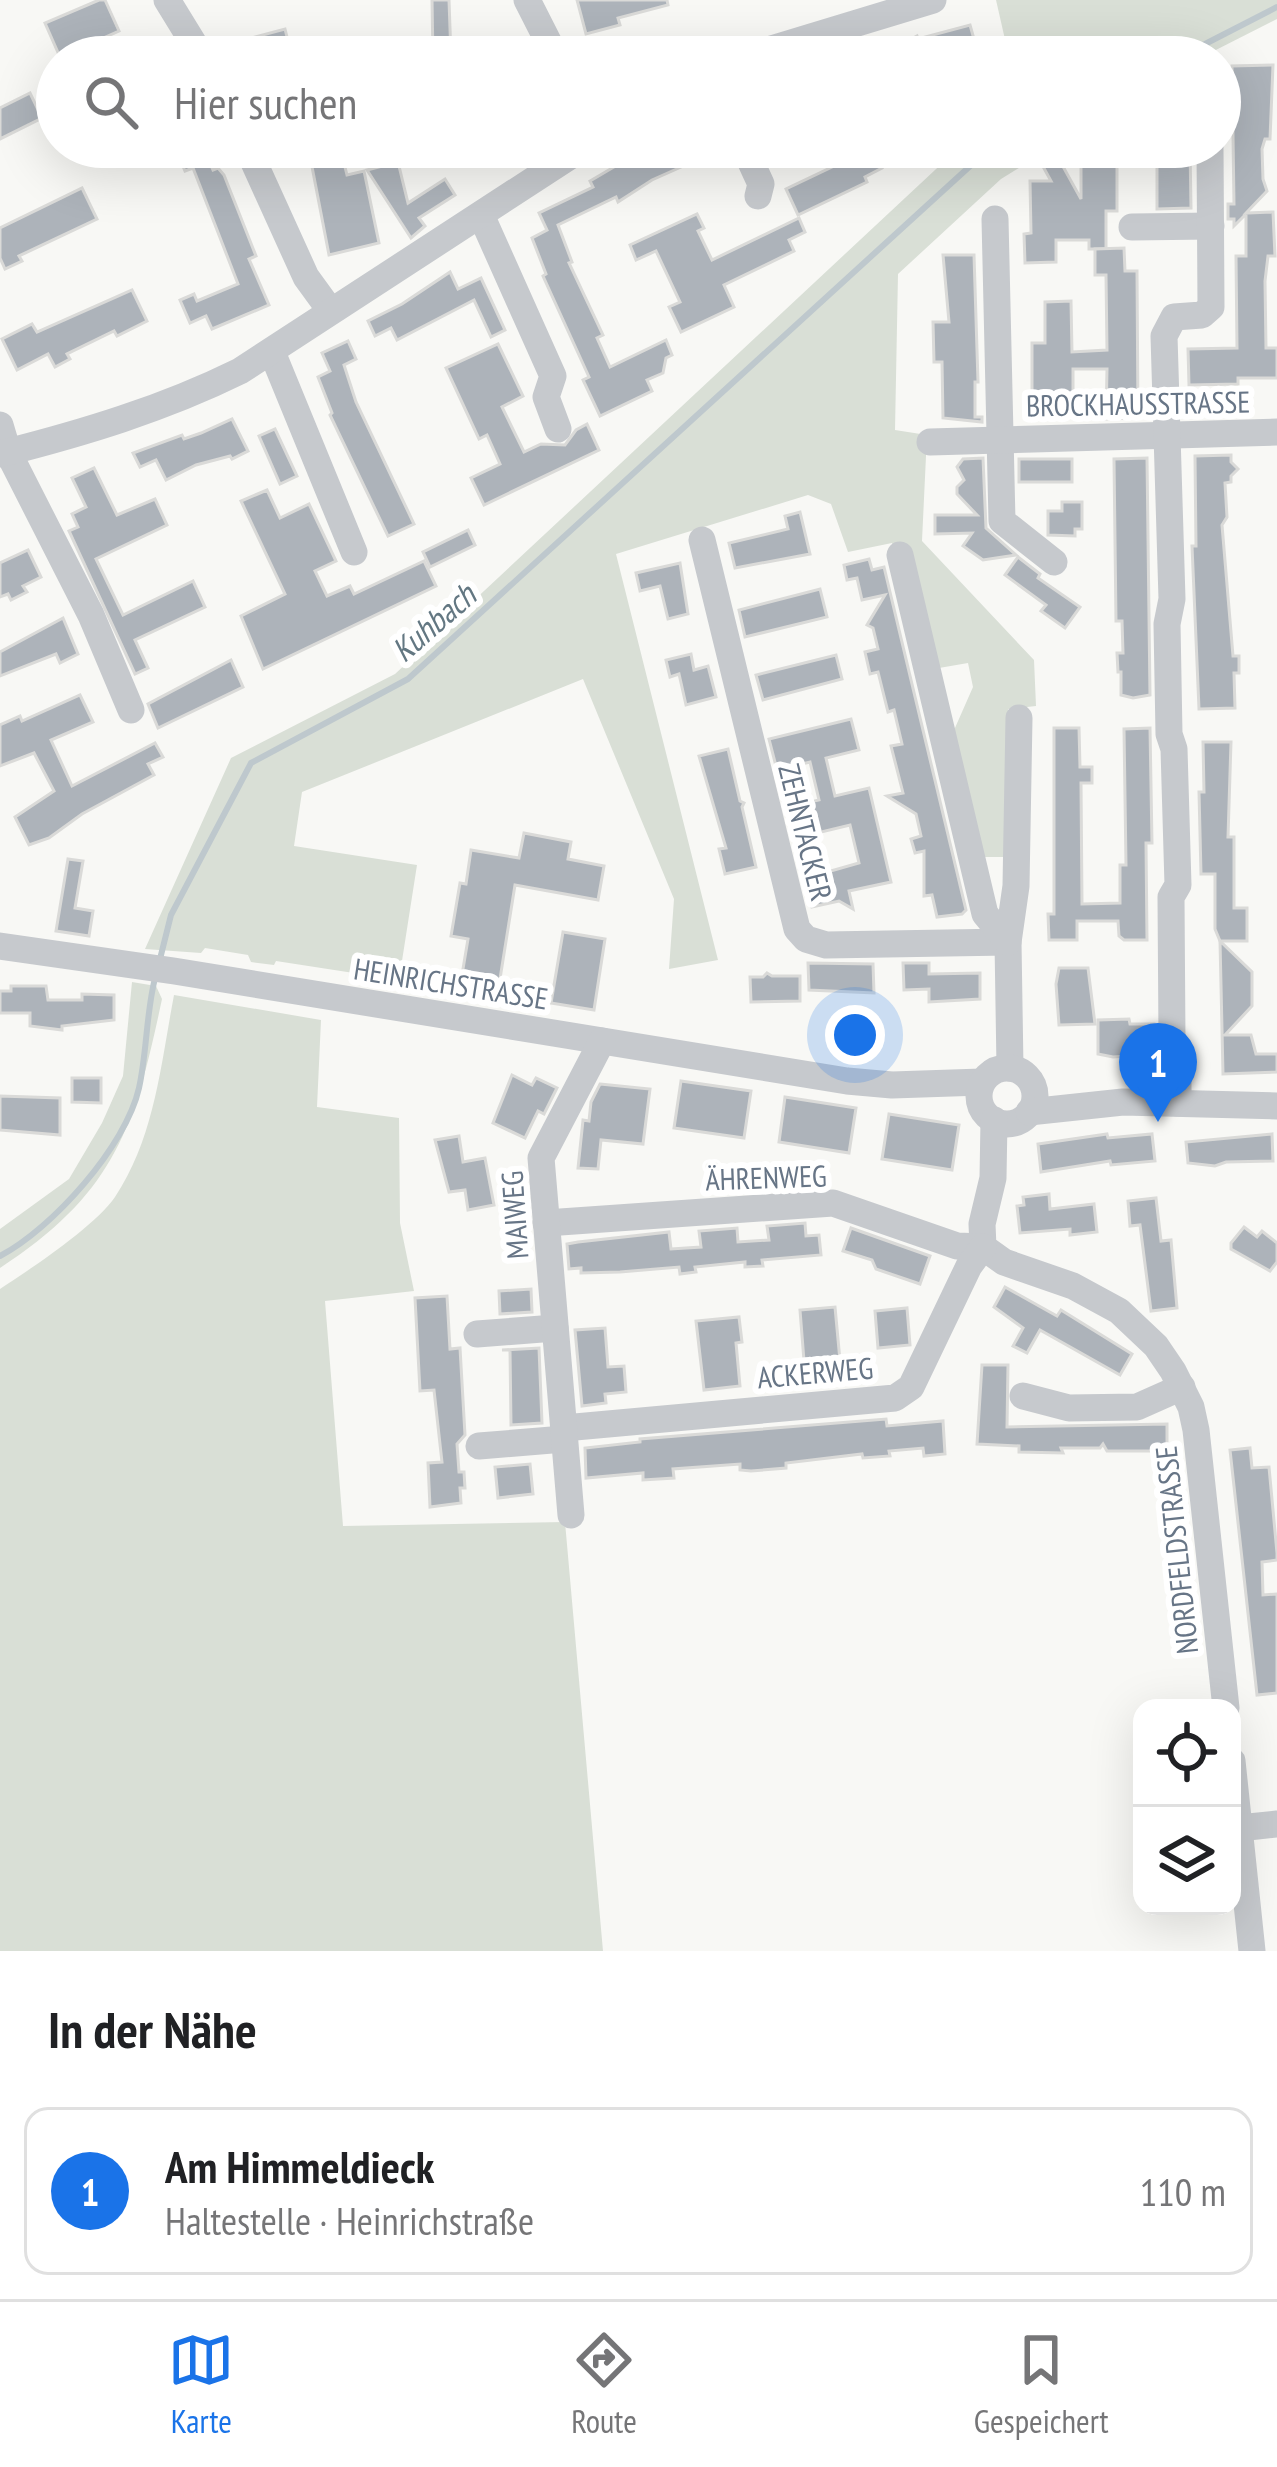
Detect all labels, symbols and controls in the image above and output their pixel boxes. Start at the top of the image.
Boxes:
search box [36,36,1241,168]
icon: search [78,69,144,135]
text: Hier suchen [174,73,357,131]
street label: BROCKHAUSSTRASSE [1026,382,1250,424]
water label: Kuhbach [382,573,485,670]
street label: ZEHNTACKER [770,760,842,904]
street label: HEINRICHSTRASSE [351,948,551,1018]
your location [825,1005,885,1065]
pin: 1 [1119,1023,1197,1122]
street label: ÄHRENWEG [705,1155,827,1199]
street label: MAIWEG [491,1170,537,1260]
street label: ACKERWEG [755,1348,875,1396]
street label: NORDFELDSTRASSE [1146,1444,1206,1656]
map controls [1133,1699,1241,1915]
button: locate [1133,1699,1241,1807]
button: layers [1133,1807,1241,1915]
text: In der Nähe [48,1996,257,2062]
text: Am Himmeldieck [165,2137,434,2195]
text: 1 [81,2166,99,2217]
text: 110 m [1140,2166,1226,2217]
text: Haltestelle · Heinrichstraße [165,2195,534,2246]
tab: Karte [168,2327,234,2442]
tab: Route [571,2327,637,2442]
tab: Gespeichert [974,2327,1109,2442]

